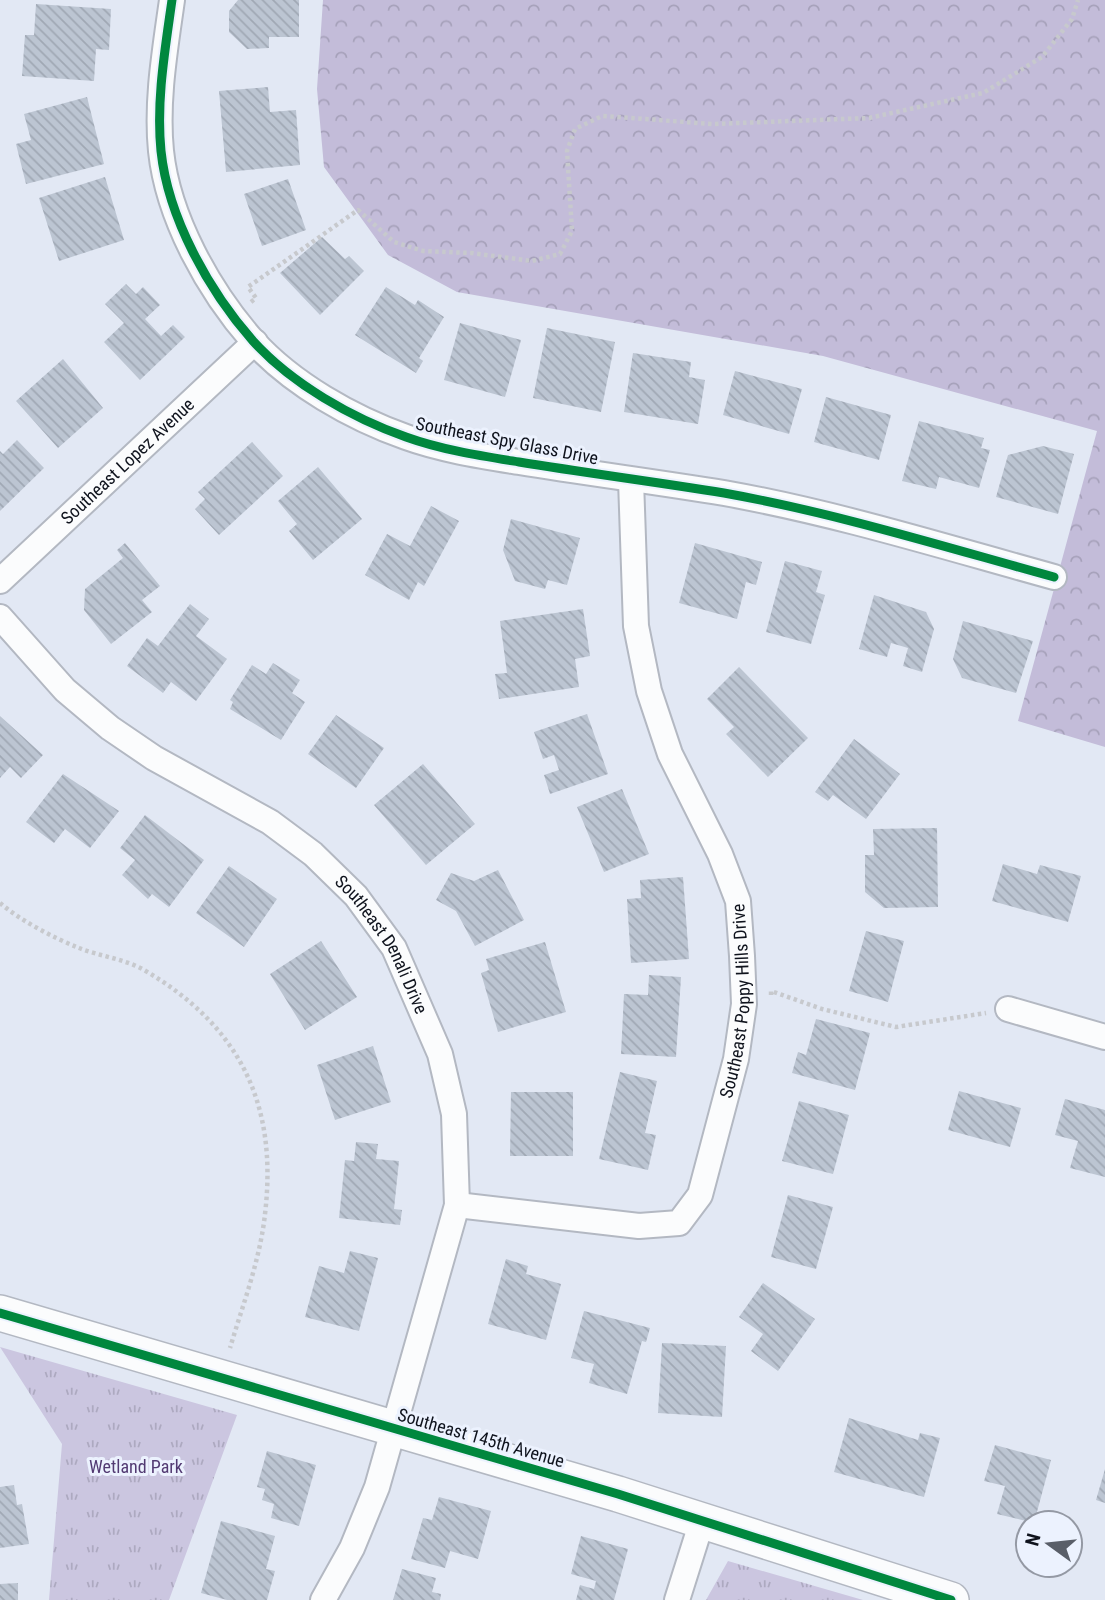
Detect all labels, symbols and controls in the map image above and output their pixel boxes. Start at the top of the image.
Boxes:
street label: Southeast Lopez Avenue [56,394,198,528]
street label: Southeast Spy Glass Drive [414,413,600,469]
street label: Southeast Denali Drive [331,870,432,1017]
street label: Southeast Poppy Hills Drive [715,903,754,1100]
street label: Southeast 145th Avenue [395,1404,567,1471]
park label: Wetland Park [89,1456,183,1477]
north arrow [1014,1509,1084,1579]
text: N [1020,1531,1046,1548]

